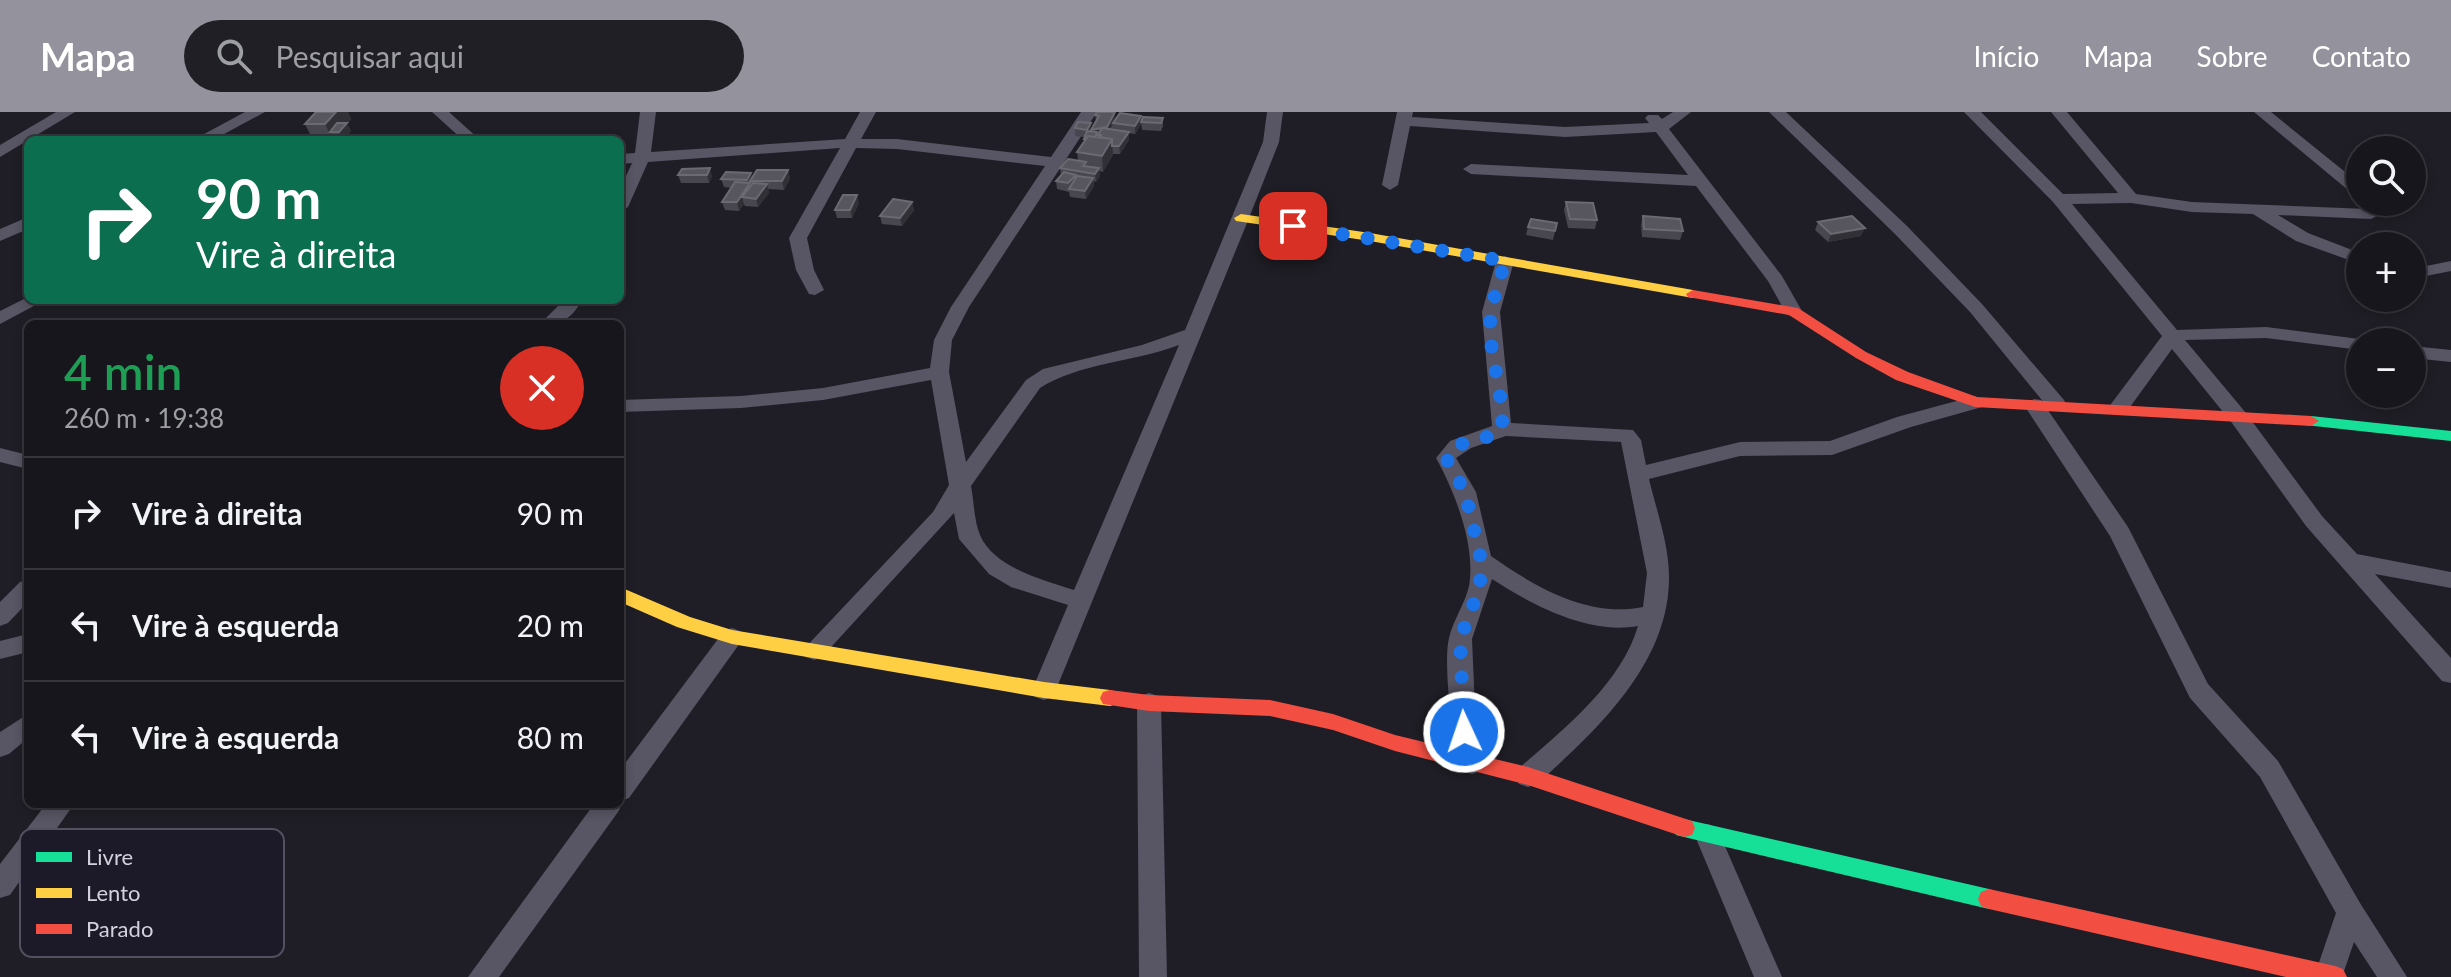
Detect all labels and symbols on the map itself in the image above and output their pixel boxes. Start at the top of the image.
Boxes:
pin [1259,192,1327,260]
position arrow [1422,690,1506,774]
legend [20,829,284,957]
text: Livre [86,843,133,870]
text: Lento [86,879,141,906]
text: Parado [86,915,153,942]

